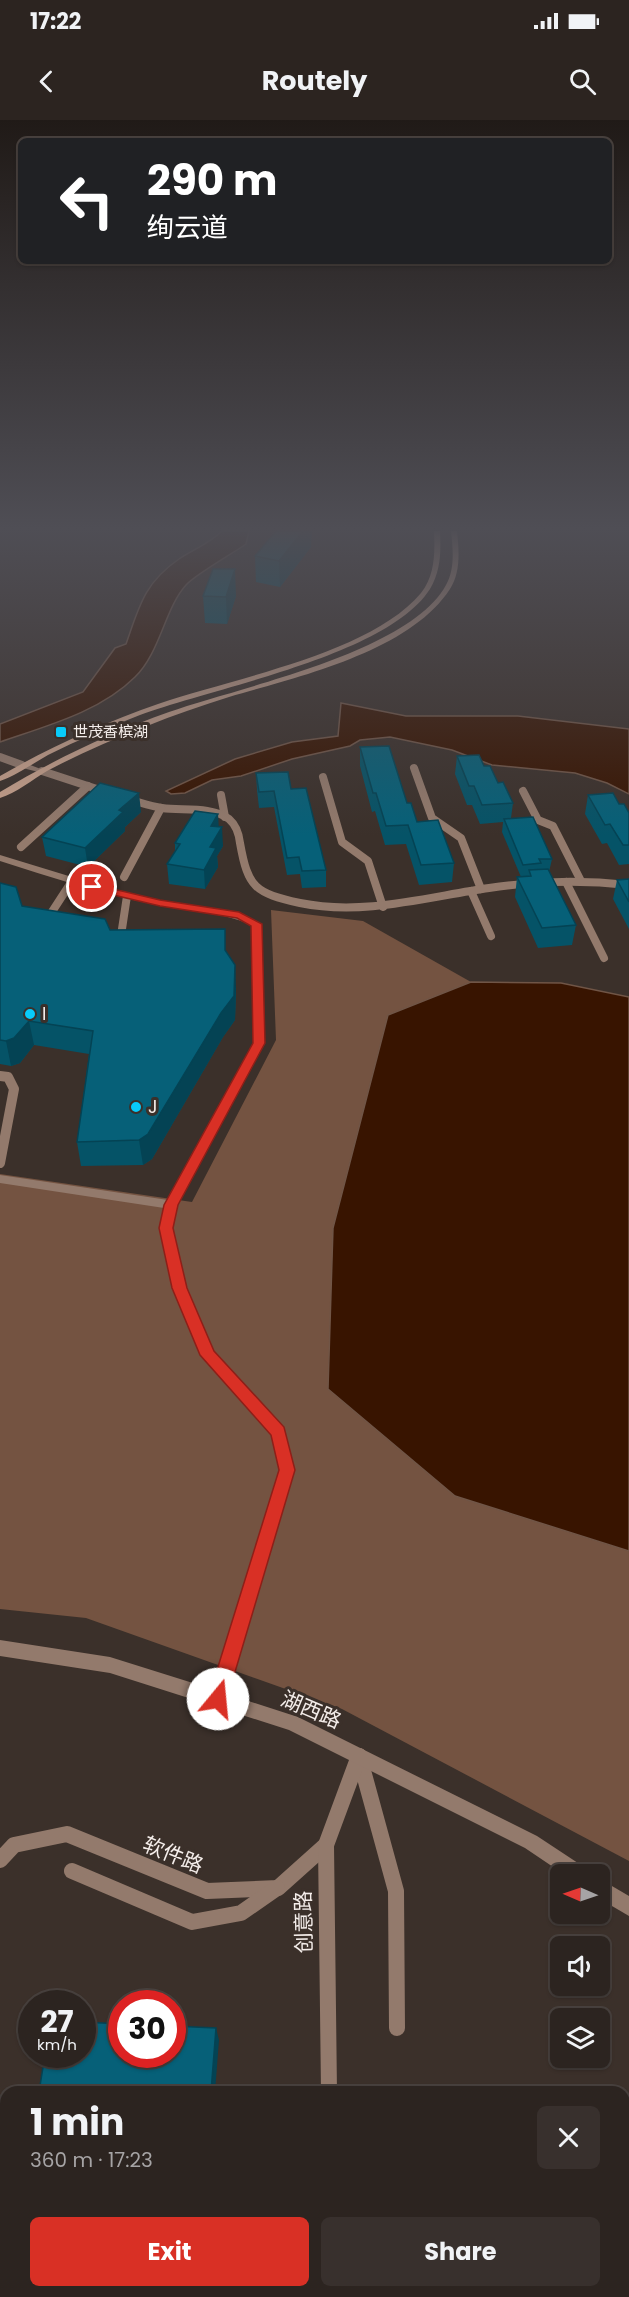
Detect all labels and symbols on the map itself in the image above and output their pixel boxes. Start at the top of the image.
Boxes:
place label: 世茂香槟湖 [73,721,148,742]
marker: 世茂香槟湖 [54,725,68,739]
pin [66,861,117,912]
place label: I [42,1001,46,1026]
marker: I [23,1007,37,1021]
place label: J [148,1094,158,1119]
marker: J [129,1100,143,1114]
position arrow [186,1667,250,1731]
street label: 湖西路 [277,1684,346,1735]
street label: 软件路 [139,1829,208,1880]
north arrow [550,1864,610,1924]
street label: 创意路 [288,1890,319,1954]
speed limit sign: 30 [108,1990,186,2068]

